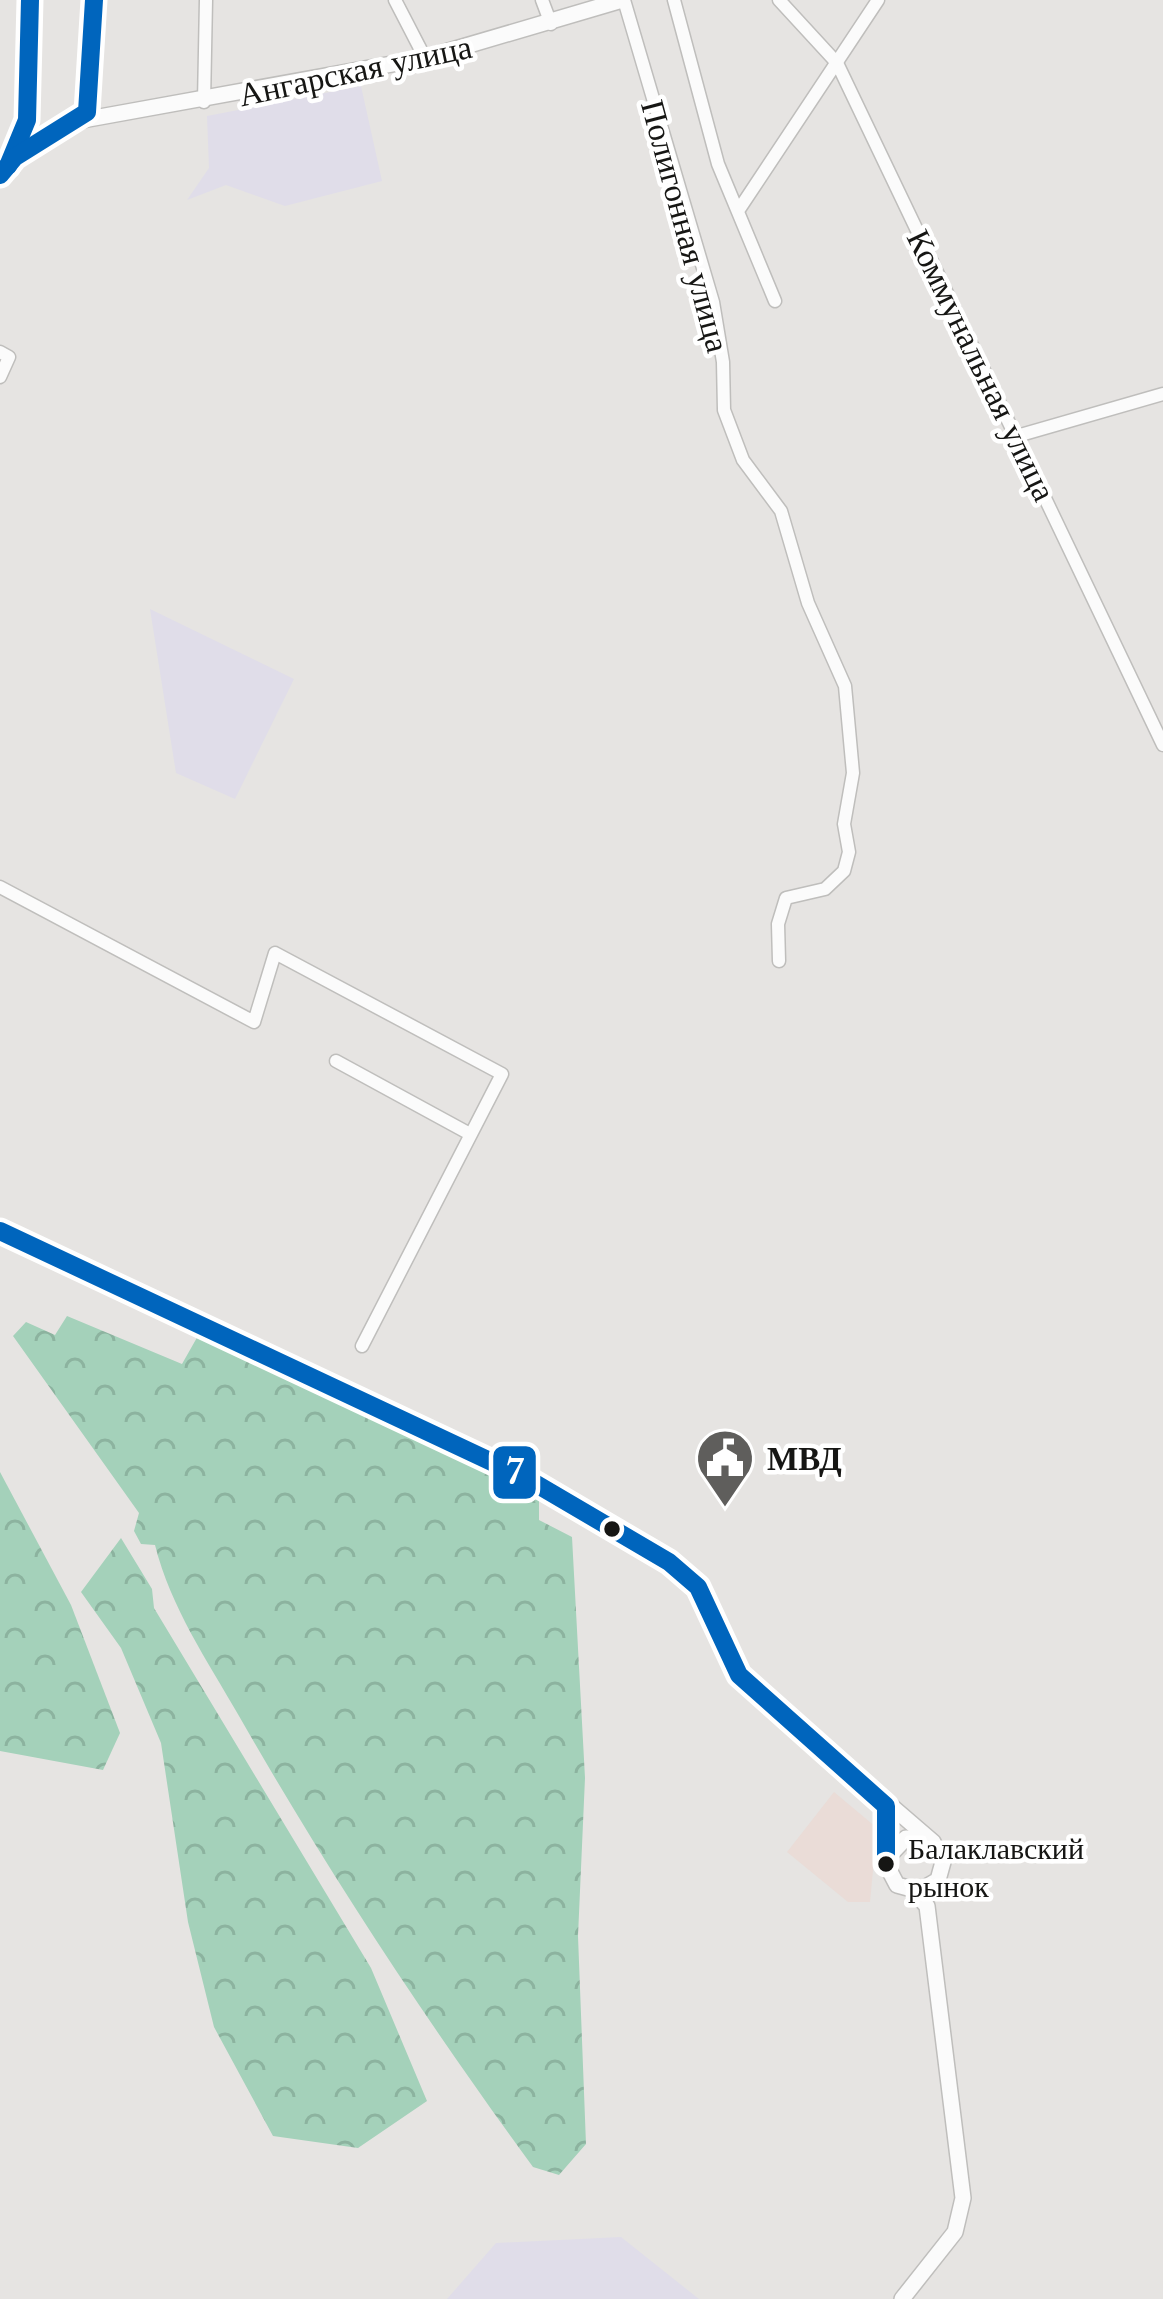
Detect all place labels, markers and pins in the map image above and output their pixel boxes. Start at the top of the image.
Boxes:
public building icon: МВД [694,1427,756,1509]
place label: МВД [767,1438,842,1479]
unlabelled marker [601,1518,623,1540]
place label: Балаклавский рынок [908,1830,1084,1905]
marker: Балаклавский рынок [875,1853,897,1875]

